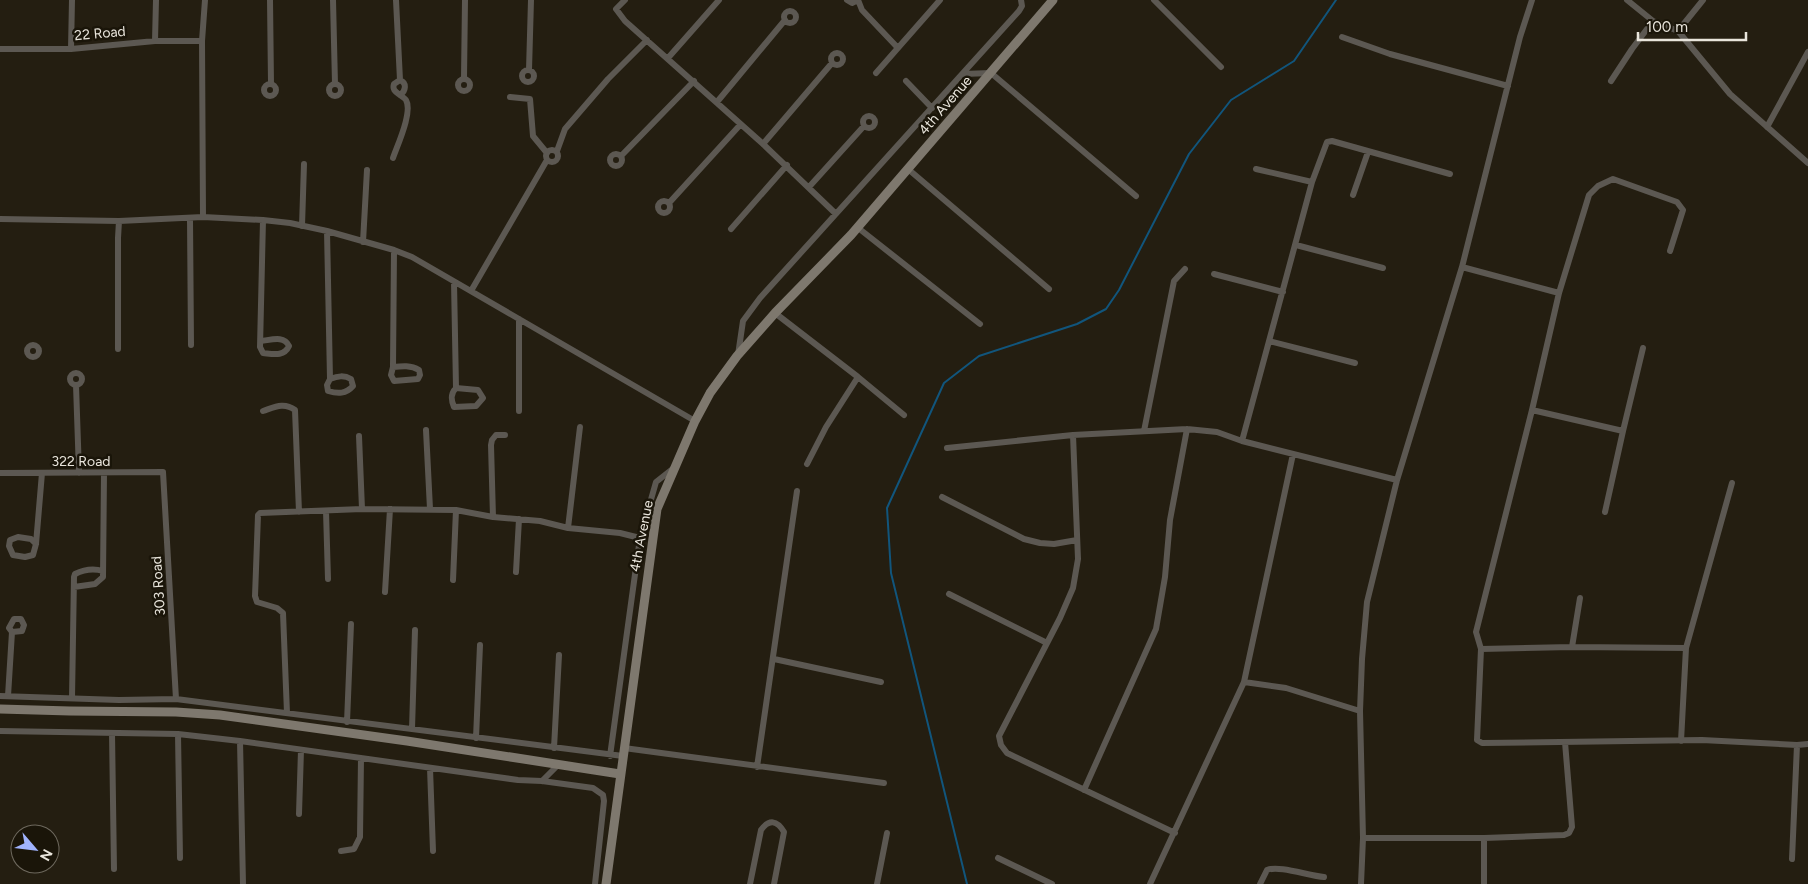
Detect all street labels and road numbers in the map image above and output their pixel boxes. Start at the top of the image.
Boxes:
street label: 22 Road [74,23,126,44]
street label: 4th Avenue [915,72,976,138]
street label: 322 Road [52,453,110,470]
street label: 4th Avenue [626,498,657,573]
street label: 303 Road [148,555,169,616]

